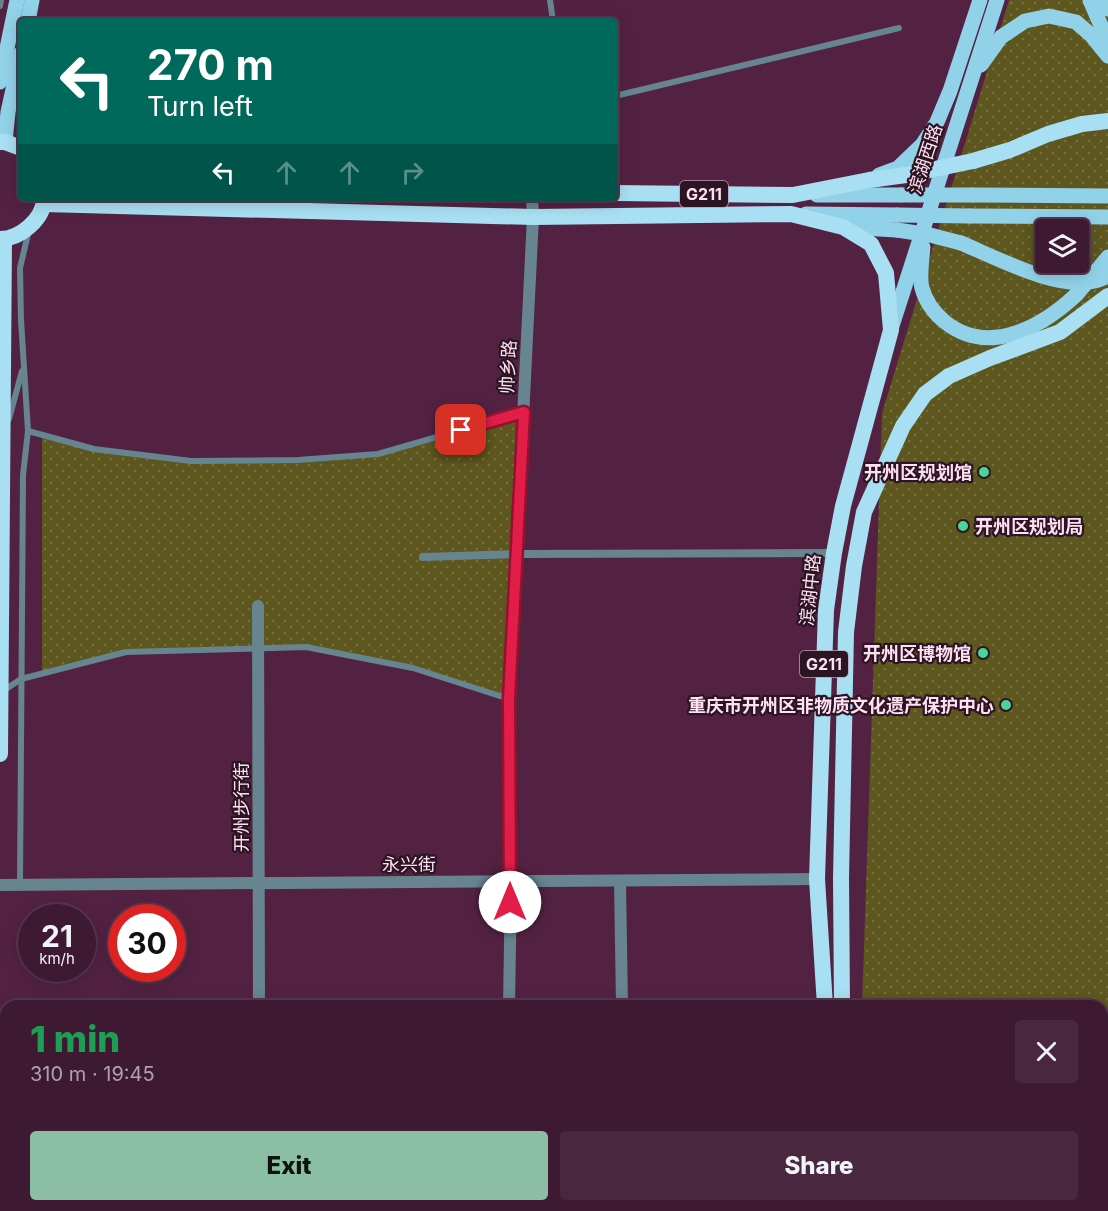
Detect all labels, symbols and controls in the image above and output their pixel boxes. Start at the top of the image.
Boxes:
text: 270 m [147,39,274,90]
icon: left [48,42,126,120]
text: Turn left [147,90,253,123]
street label: 滨湖西路 [904,122,946,196]
icon: left [207,156,240,189]
icon: ahead [270,156,303,189]
icon: ahead [333,156,366,189]
icon: right [396,156,429,189]
road number: G211 [680,181,728,207]
map controls [1035,219,1089,273]
button: layers [1035,219,1089,273]
street label: 帅乡路 [496,339,520,395]
pin [435,404,486,455]
icon: arrive [444,413,477,446]
place label: 开州区规划馆 [864,462,972,483]
marker: 开州区规划馆 [977,465,991,479]
place label: 开州区规划局 [975,516,1083,537]
marker: 开州区规划局 [956,519,970,533]
street label: 滨湖中路 [796,553,824,627]
place label: 开州区博物馆 [863,643,971,664]
marker: 开州区博物馆 [976,646,990,660]
road number: G211 [800,651,848,677]
place label: 重庆市开州区非物质文化遗产保护中心 [688,695,994,716]
marker: 重庆市开州区非物质文化遗产保护中心 [999,698,1013,712]
street label: 开州步行街 [231,762,252,852]
street label: 永兴街 [382,854,436,875]
position arrow [478,870,542,934]
speed limit sign: 30 [108,904,186,982]
text: 21 [41,918,73,954]
text: km/h [39,949,75,968]
text: 1 min [30,1017,120,1061]
button: close [1015,1020,1078,1083]
text: 310 m · 19:45 [30,1062,155,1086]
button: Exit [30,1131,548,1200]
button: Share [560,1131,1078,1200]

